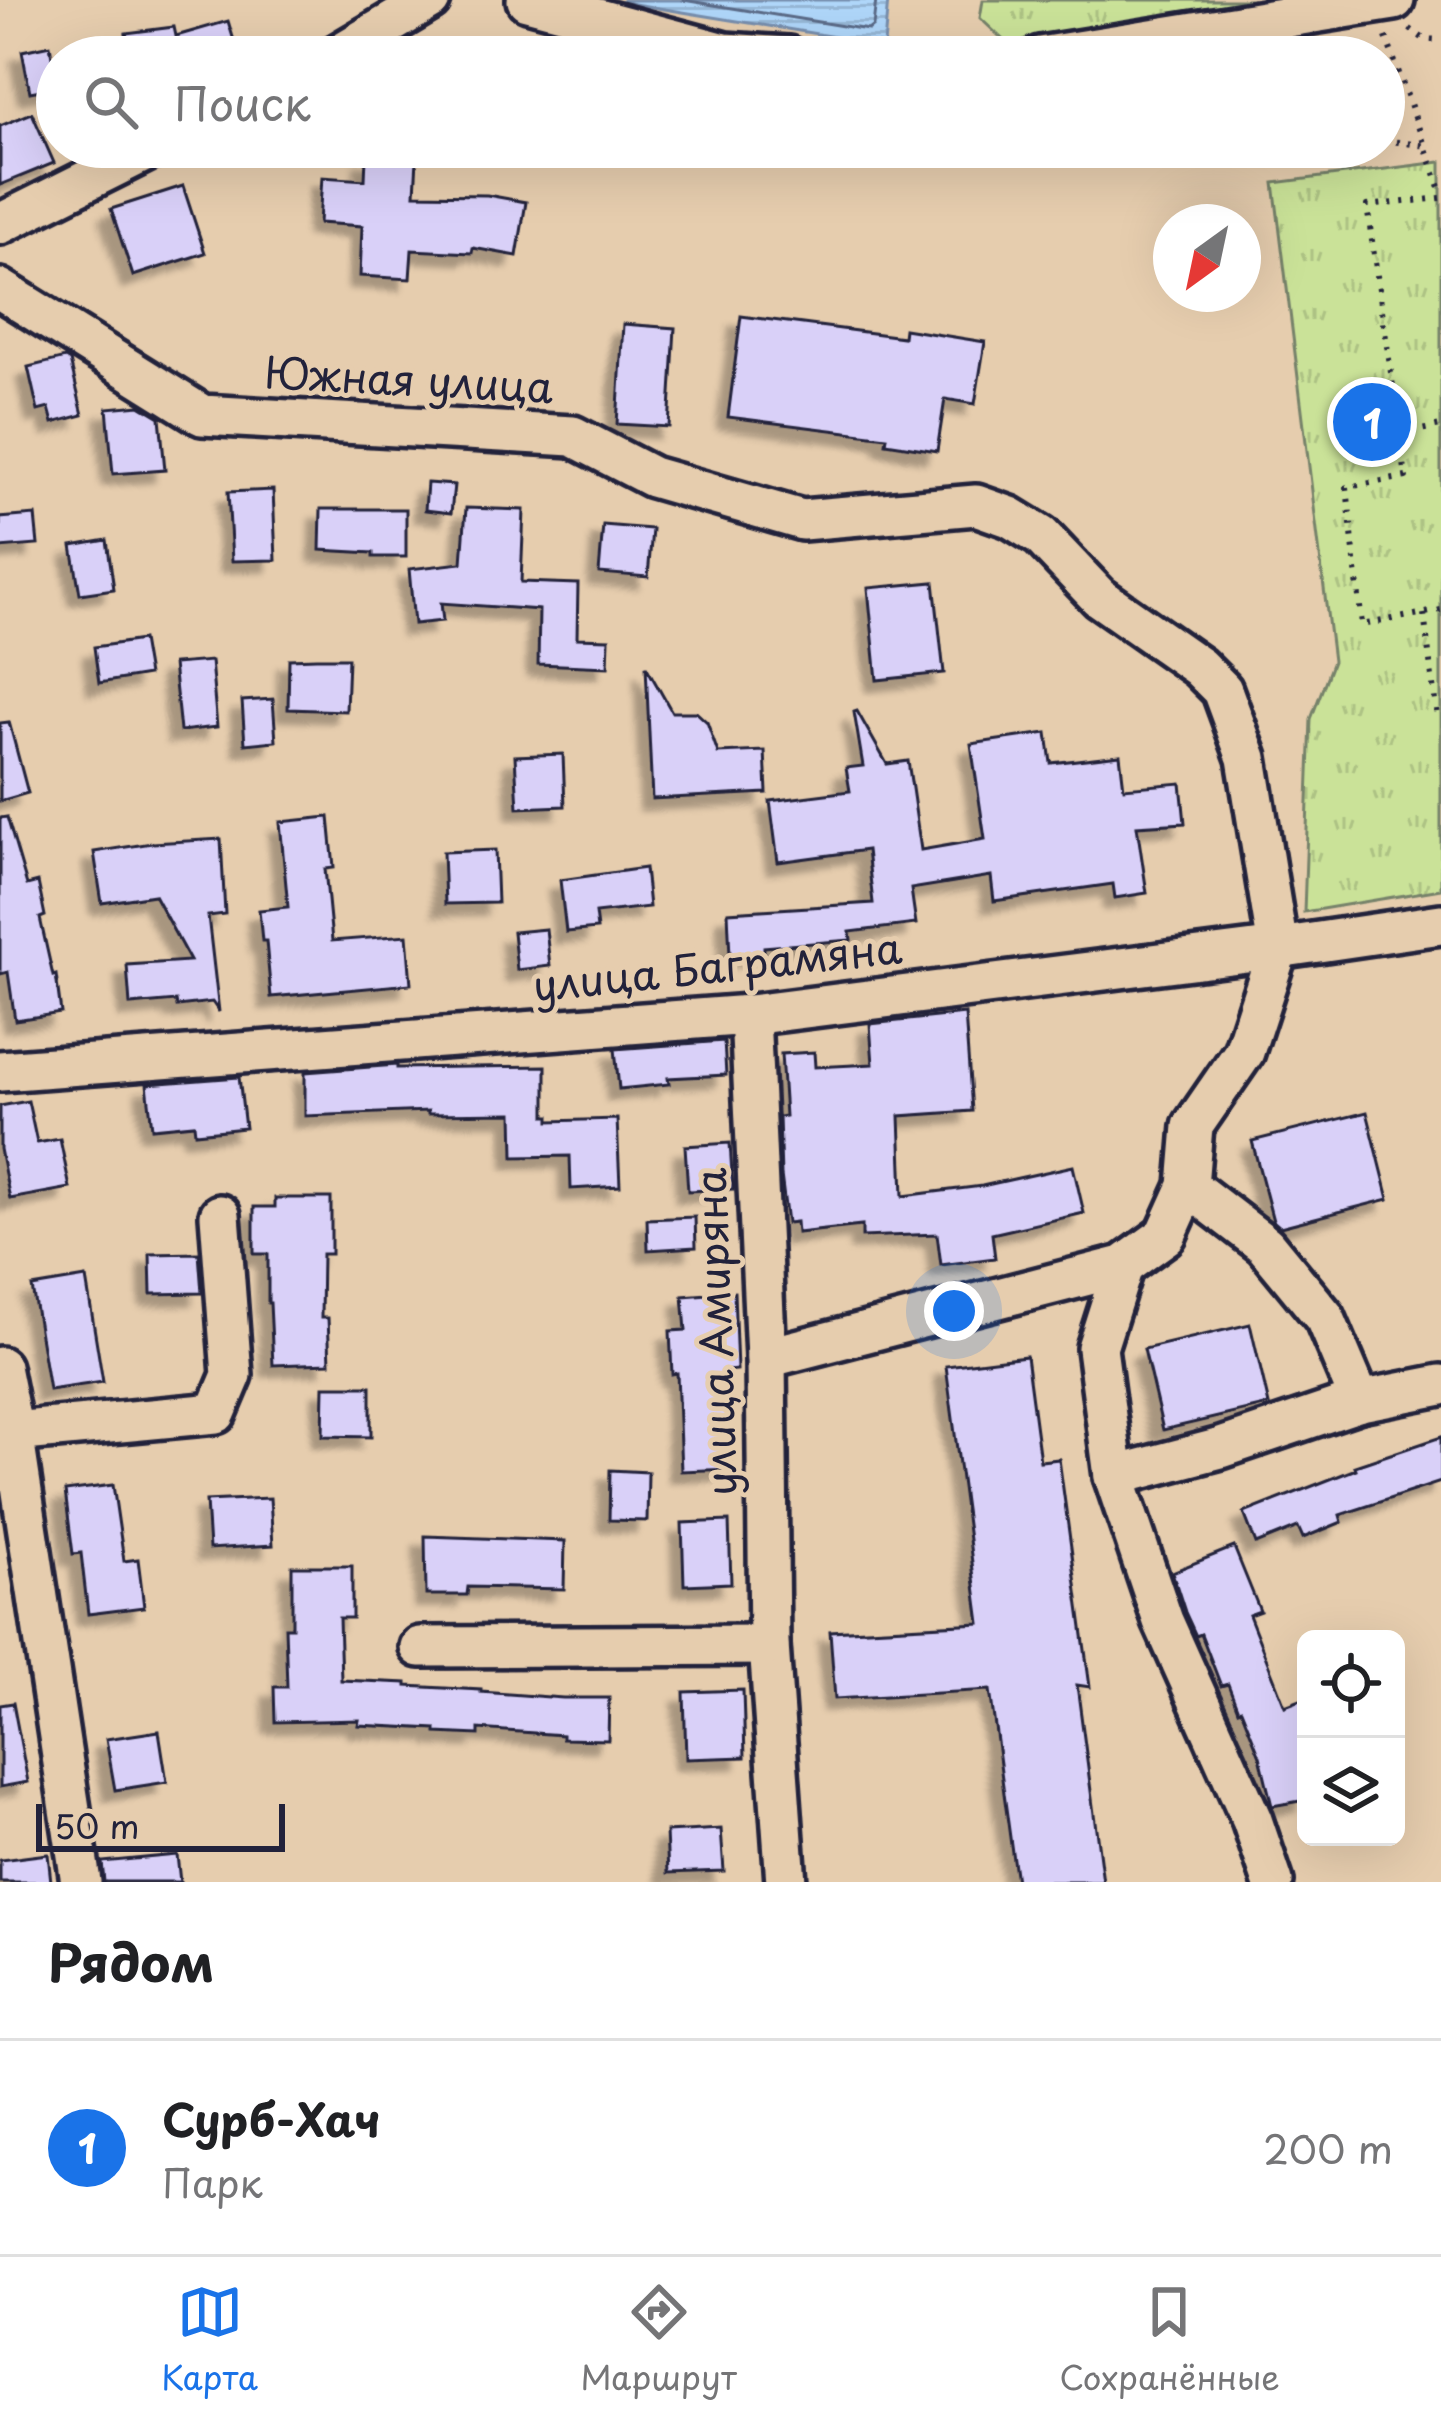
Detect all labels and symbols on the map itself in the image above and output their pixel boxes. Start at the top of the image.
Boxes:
north arrow [1153,204,1261,312]
street label: Южная улица [263,339,555,417]
pin: 1 [1333,377,1411,467]
street label: улица Баграмяна [529,914,905,1016]
street label: улица Амиряна [677,1167,751,1497]
your location [924,1281,984,1341]
scale bar [36,1798,285,1851]

